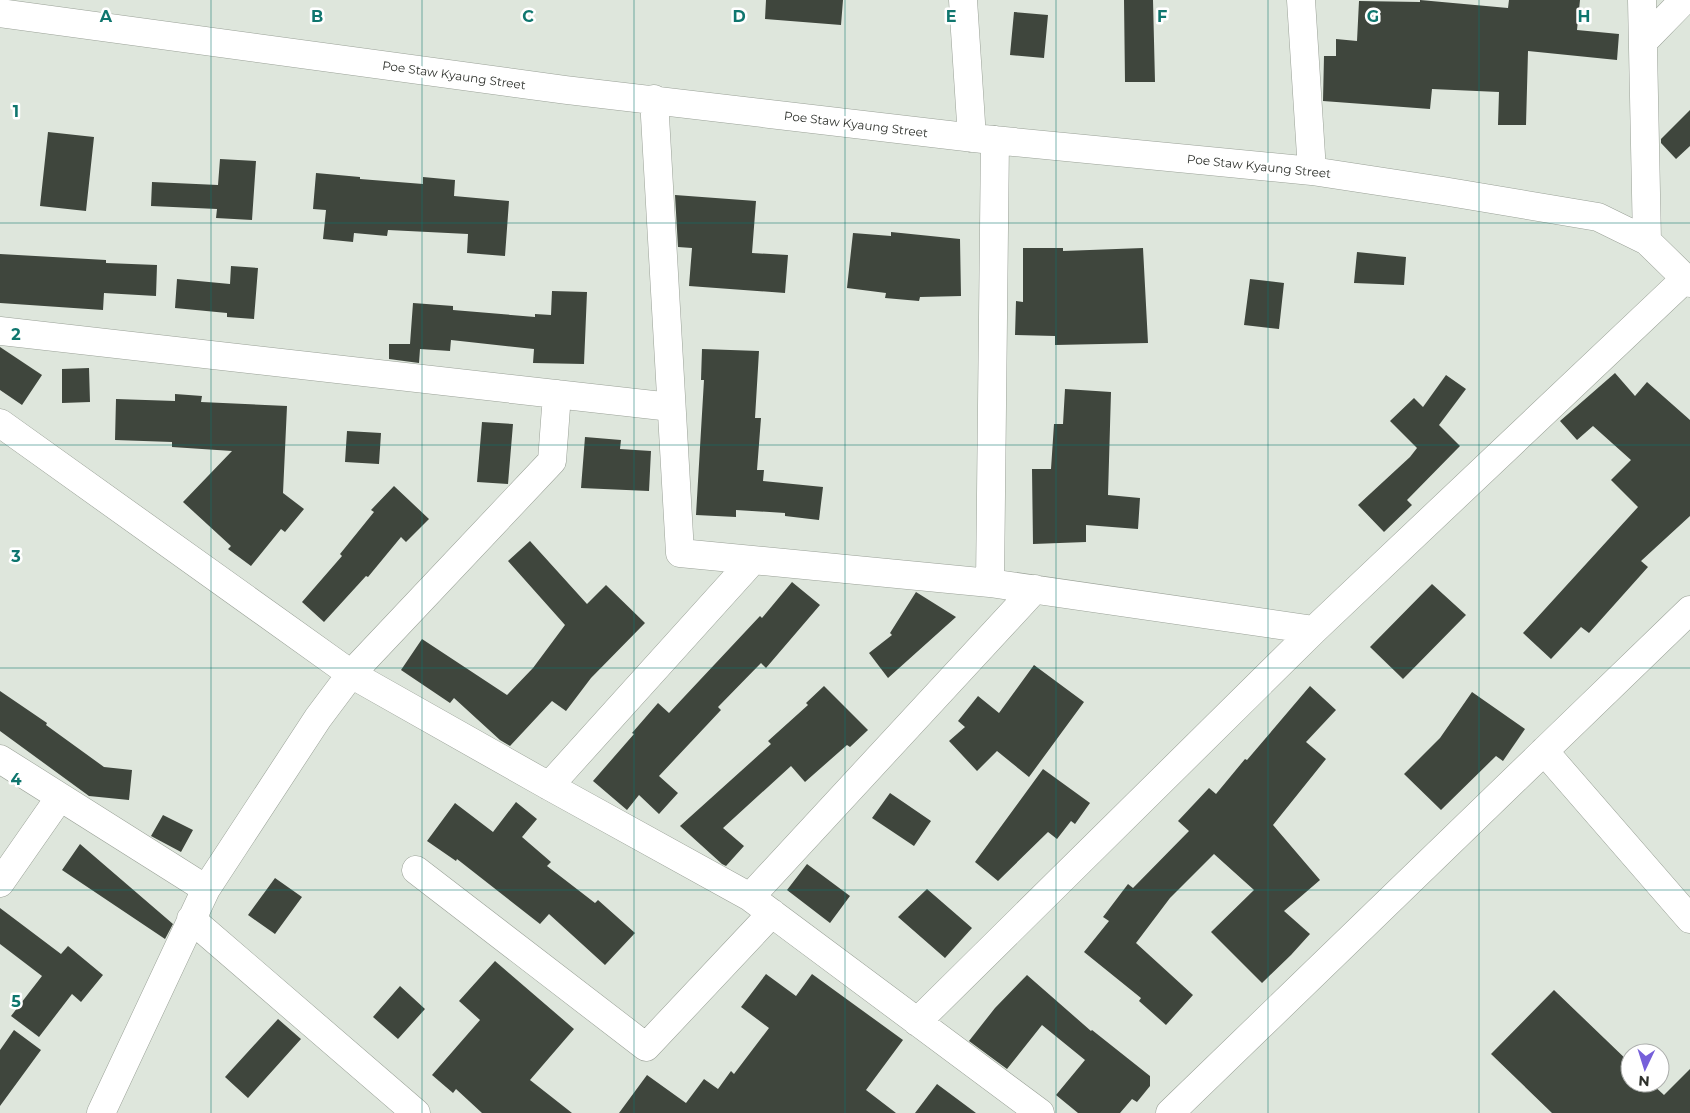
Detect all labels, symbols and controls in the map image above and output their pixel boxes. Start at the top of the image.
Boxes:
text: A [99,7,113,26]
text: B [311,7,323,26]
text: C [522,7,534,26]
text: D [732,7,746,26]
text: E [946,7,956,26]
text: F [1157,7,1167,26]
text: G [1367,7,1379,26]
text: H [1578,7,1590,26]
street label: Poe Staw Kyaung Street [381,58,527,93]
text: 1 [13,102,19,121]
street label: Poe Staw Kyaung Street [783,108,929,140]
street label: Poe Staw Kyaung Street [1186,151,1332,181]
text: 2 [11,325,21,344]
text: 3 [10,547,21,566]
text: 4 [10,770,22,789]
text: 5 [11,992,21,1011]
north arrow [1620,1043,1670,1093]
text: N [1638,1072,1650,1090]

